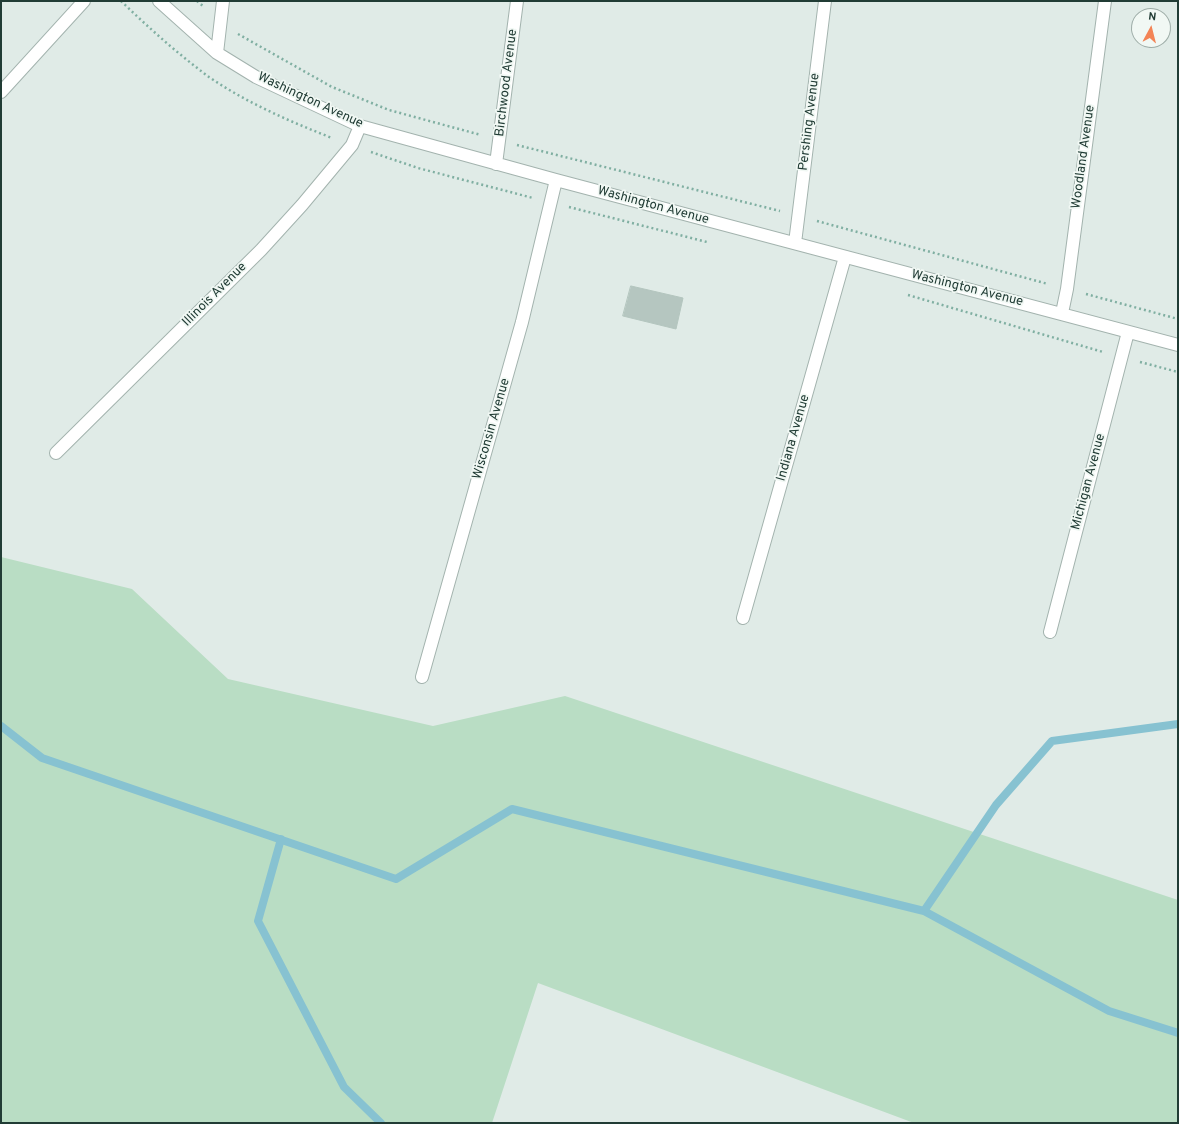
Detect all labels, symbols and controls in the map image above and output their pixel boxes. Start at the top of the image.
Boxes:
north arrow [1131,8,1171,48]
text: N [1148,10,1157,25]
street label: Birchwood Avenue [493,28,521,138]
street label: Washington Avenue [255,70,365,132]
street label: Pershing Avenue [796,72,824,172]
street label: Woodland Avenue [1069,104,1099,210]
street label: Washington Avenue [596,184,710,228]
street label: Illinois Avenue [180,260,250,330]
street label: Washington Avenue [909,268,1025,310]
street label: Wisconsin Avenue [470,377,514,481]
street label: Indiana Avenue [774,393,814,483]
street label: Michigan Avenue [1069,432,1109,532]

